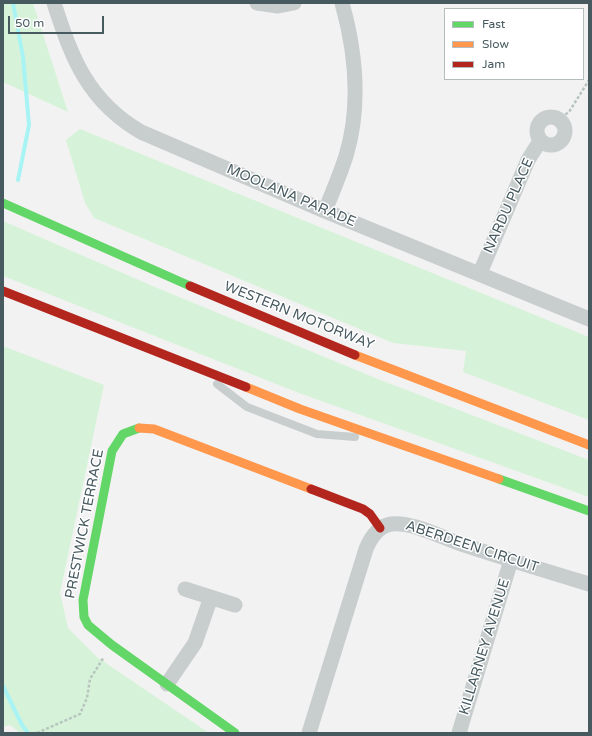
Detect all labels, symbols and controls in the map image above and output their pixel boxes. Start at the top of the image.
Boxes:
scale bar [10,8,106,34]
legend [444,8,584,80]
text: 50 m [15,16,44,30]
text: Fast [482,17,505,31]
text: Slow [482,37,509,51]
text: Jam [482,57,505,71]
street label: NARDU PLACE [480,156,538,256]
street label: MOOLANA PARADE [224,161,358,231]
street label: WESTERN MOTORWAY [222,278,376,354]
street label: PRESTWICK TERRACE [62,448,108,600]
street label: ABERDEEN CIRCUIT [403,518,541,576]
street label: KILLARNEY AVENUE [456,577,514,717]

